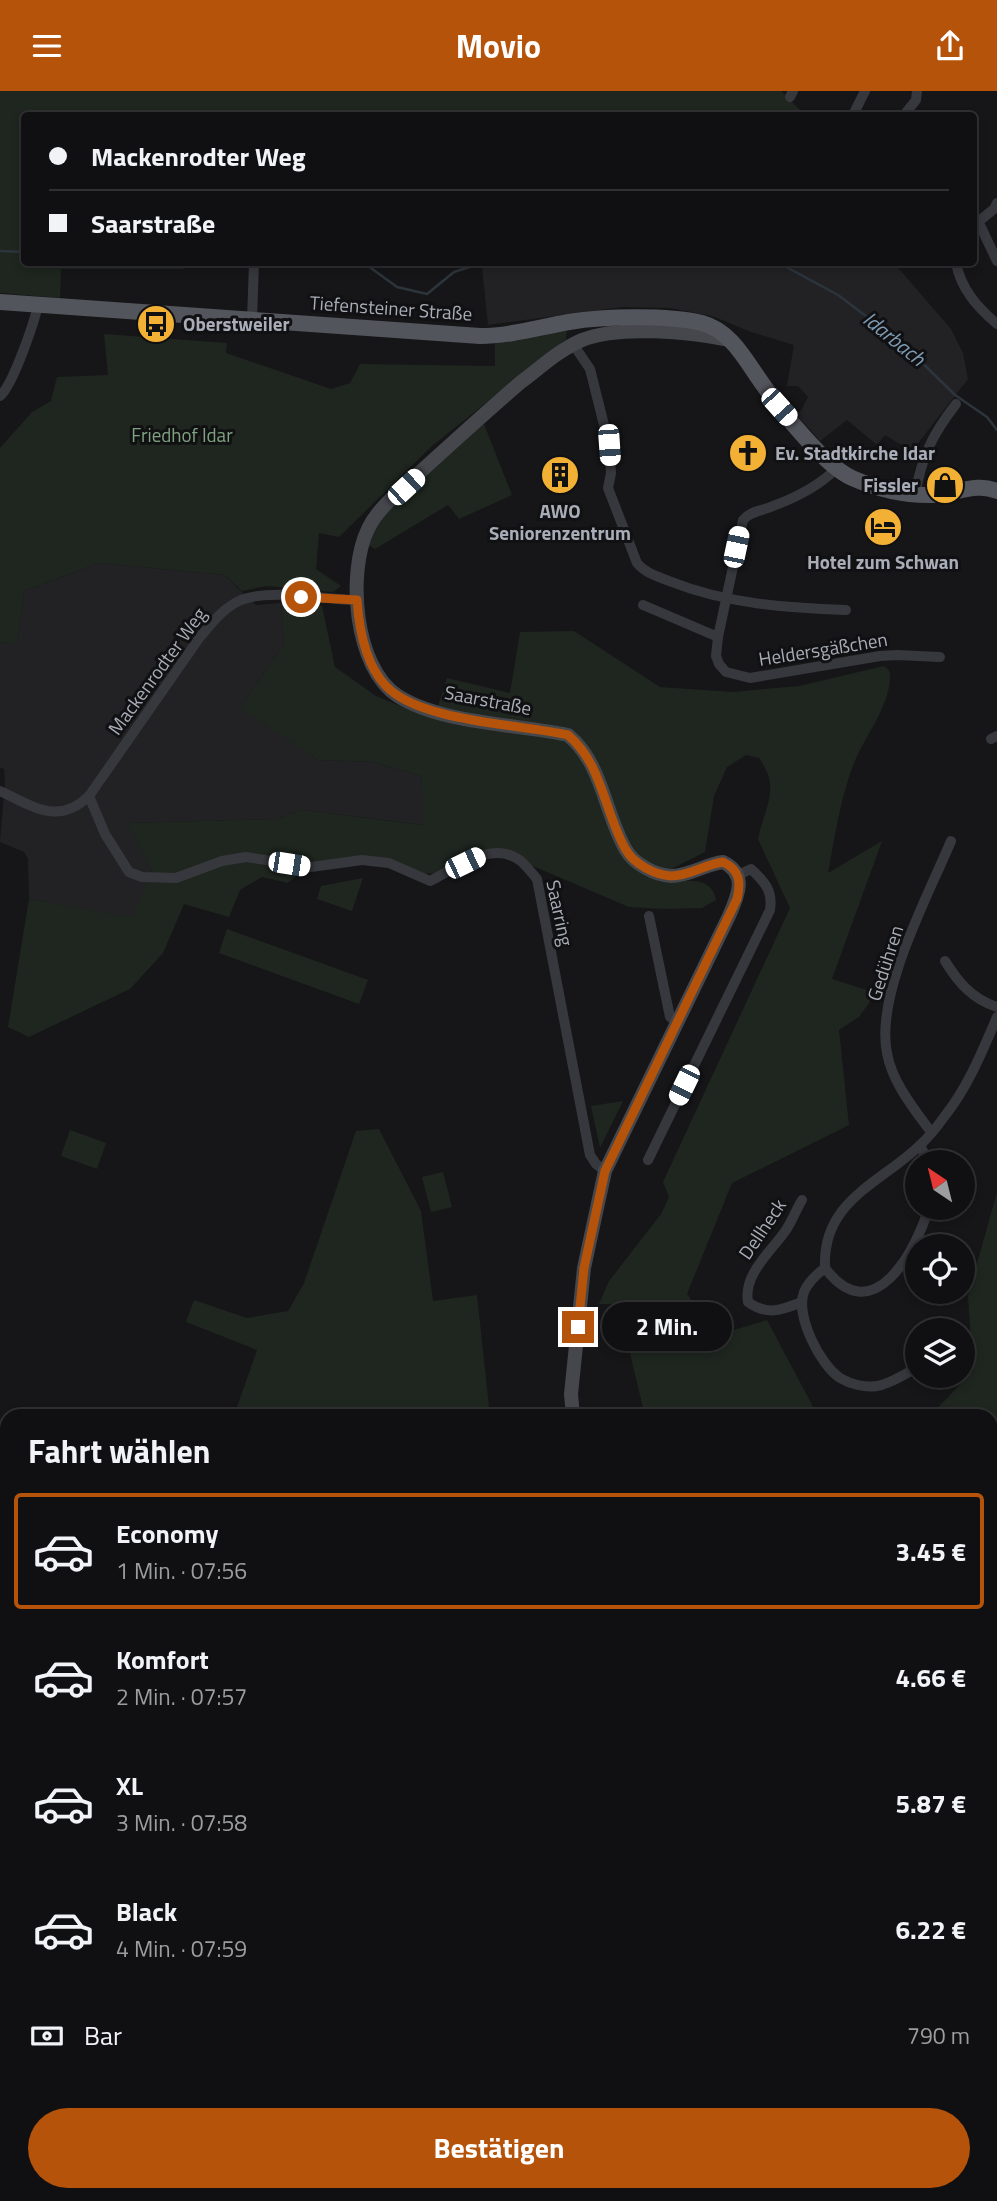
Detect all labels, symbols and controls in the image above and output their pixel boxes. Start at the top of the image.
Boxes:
text: Movio [456,22,541,70]
icon: menu [28,27,66,65]
icon: share [931,27,969,65]
text: Mackenrodter Weg [91,137,306,176]
text: Saarstraße [91,204,215,243]
street label: Tiefensteiner Straße [309,287,473,328]
bus stop icon: Oberstweiler [135,303,177,345]
water label: Idarbach [856,303,933,374]
place label: Oberstweiler [183,309,290,338]
car [758,384,801,430]
park label: Friedhof Idar [131,420,233,449]
car [598,423,621,467]
church icon: Ev. Stadtkirche Idar [727,432,769,474]
place label: Ev. Stadtkirche Idar [775,438,935,467]
building icon: AWO Seniorenzentrum [539,454,581,496]
shop icon: Fissler [924,464,966,506]
car [384,465,429,509]
place label: Fissler [863,470,918,499]
place label: AWO Seniorenzentrum [489,496,631,547]
hotel icon: Hotel zum Schwan [862,506,904,548]
car [722,524,751,570]
place label: Hotel zum Schwan [807,547,959,576]
route start [285,581,317,613]
street label: Mackenrodter Weg [100,601,213,741]
street label: Heldersgäßchen [756,624,889,673]
street label: Saarstraße [442,677,534,722]
car [442,844,489,882]
car [267,850,312,878]
street label: Saarring [539,877,582,949]
street label: Gedühren [859,921,910,1004]
car [666,1062,703,1108]
north arrow [905,1150,975,1220]
map controls [905,1150,975,1388]
street label: Dellheck [731,1193,793,1265]
button: locate [905,1234,975,1304]
callout: 2 Min. [602,1303,732,1351]
text: 2 Min. [636,1309,698,1344]
route end [562,1311,594,1343]
button: layers [905,1318,975,1388]
text: Fahrt wählen [28,1427,211,1475]
text: Economy [116,1514,218,1553]
icon: car [32,1520,95,1583]
text: 3.45 € [895,1532,966,1571]
text: 1 Min. · 07:56 [116,1553,247,1588]
text: Komfort [116,1640,209,1679]
icon: car [32,1646,95,1709]
text: 4.66 € [895,1658,966,1697]
text: 2 Min. · 07:57 [116,1679,247,1714]
text: XL [116,1766,143,1805]
icon: car [32,1772,95,1835]
text: 5.87 € [895,1784,966,1823]
text: 3 Min. · 07:58 [116,1805,247,1840]
text: Black [116,1892,177,1931]
icon: car [32,1898,95,1961]
text: 6.22 € [895,1910,966,1949]
text: 4 Min. · 07:59 [116,1931,247,1966]
text: Bar [84,2016,122,2055]
icon: cash [28,2017,66,2055]
text: 790 m [907,2018,970,2053]
button: Bestätigen [28,2108,970,2188]

